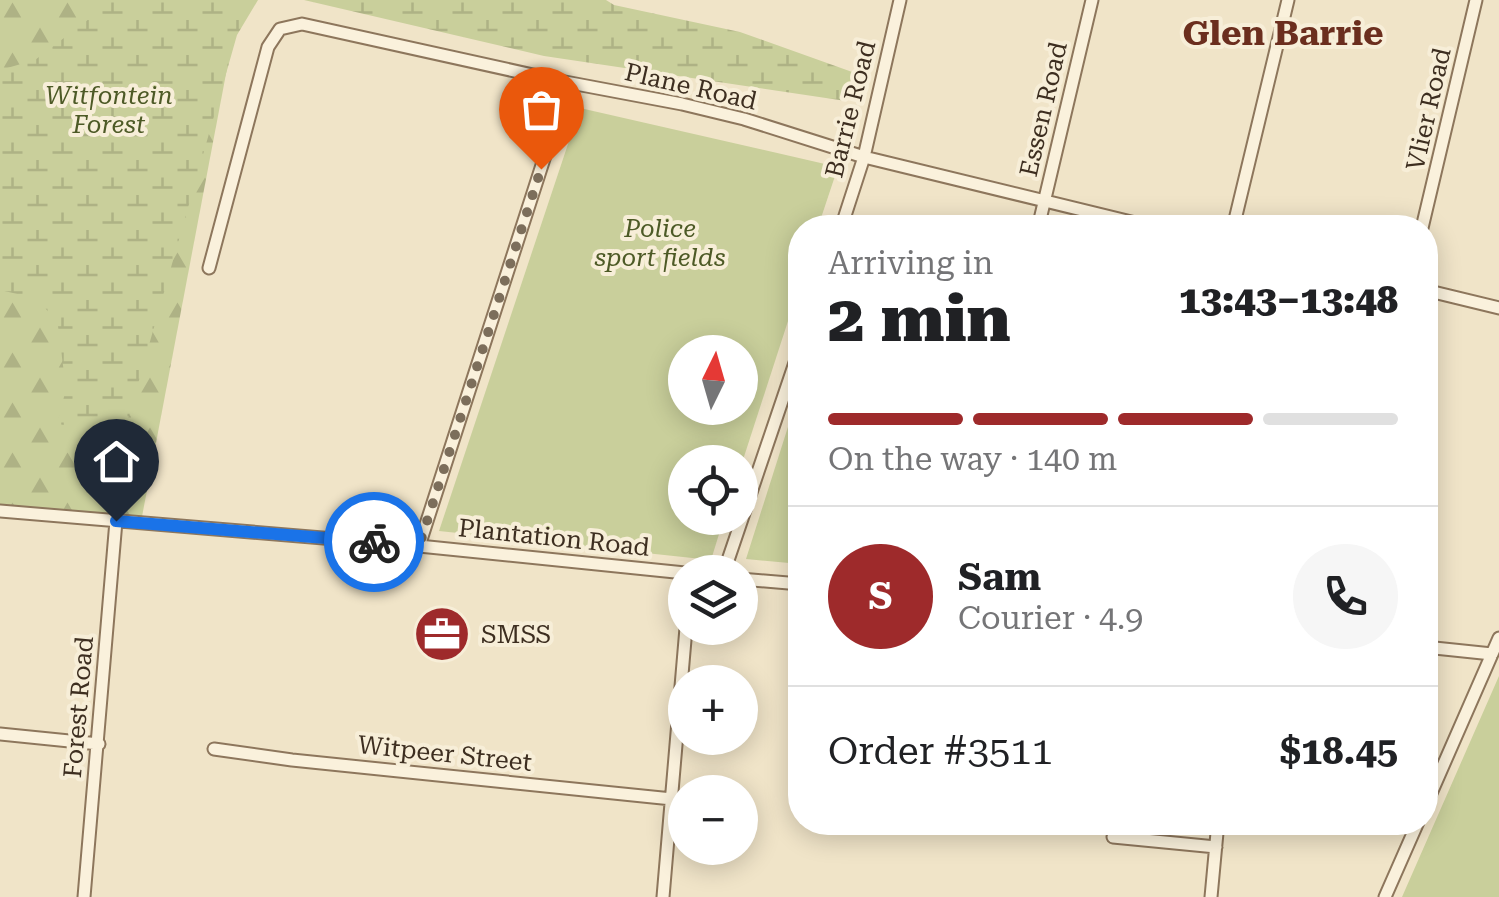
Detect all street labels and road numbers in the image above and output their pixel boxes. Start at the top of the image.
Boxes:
street label: Barrie Road [819,38,882,181]
street label: Essen Road [1014,39,1073,179]
street label: Vlier Road [1400,45,1457,173]
street label: Plane Road [622,57,760,116]
street label: Plantation Road [457,513,651,562]
street label: Forest Road [58,635,99,779]
street label: Witpeer Street [356,730,533,777]

